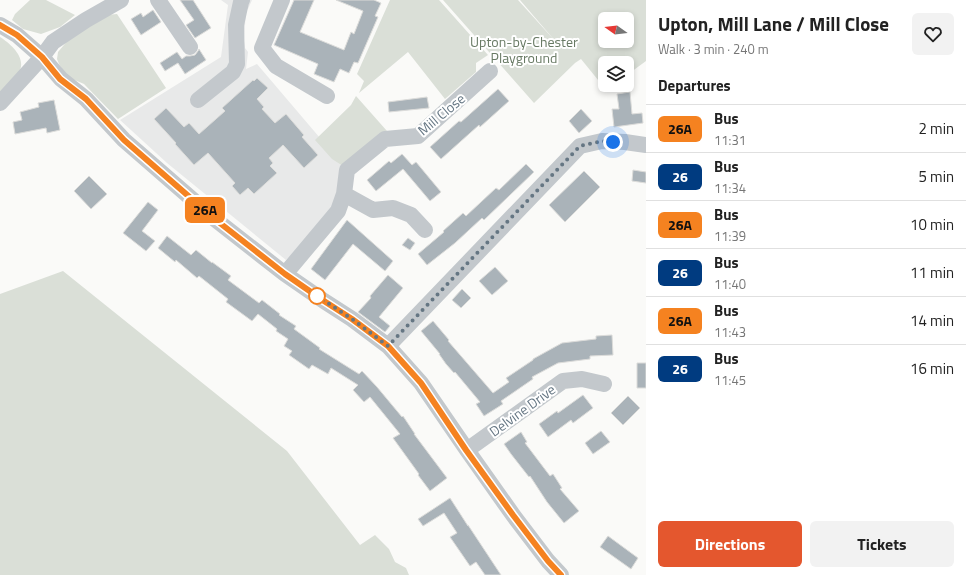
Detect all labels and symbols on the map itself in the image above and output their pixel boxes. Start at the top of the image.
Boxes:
north arrow [598,12,634,48]
park label: Upton-by-Chester Playground [470,31,578,68]
street label: Mill Close [413,88,469,140]
your location [603,132,623,152]
line badge: 26A [182,197,228,223]
unlabelled marker [308,287,326,305]
street label: Delvine Drive [485,379,559,441]

